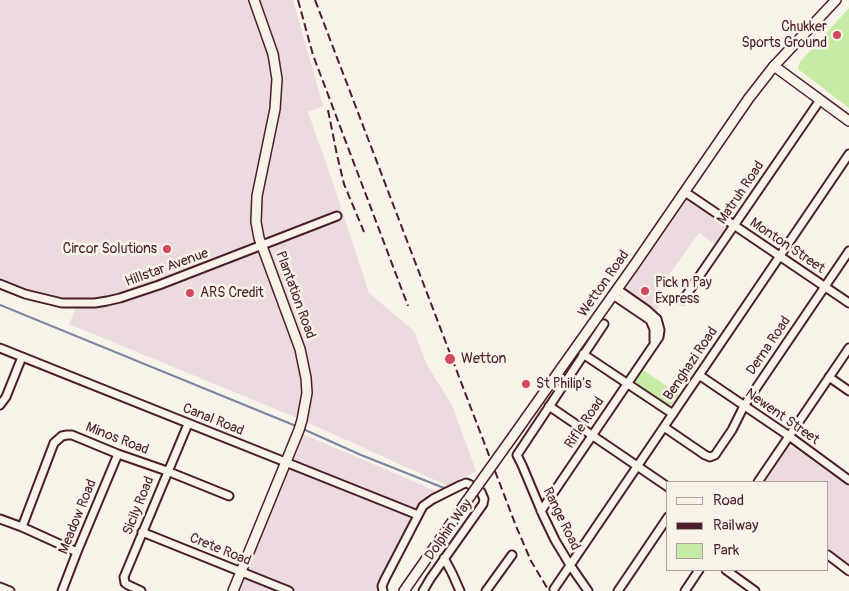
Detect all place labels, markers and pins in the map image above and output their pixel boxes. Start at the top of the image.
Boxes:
place label: Chukker Sports Ground [741,19,827,52]
marker: Chukker Sports Ground [831,29,843,41]
place label: Circor Solutions [63,241,157,257]
marker: Circor Solutions [161,243,173,255]
place label: Pick n Pay Express [655,275,712,308]
place label: ARS Credit [200,285,264,301]
marker: Pick n Pay Express [639,285,651,297]
marker: ARS Credit [184,287,196,299]
place label: Wetton [461,351,506,367]
marker: Wetton [443,352,457,366]
place label: St Philip's [536,376,591,392]
marker: St Philip's [520,378,532,390]

